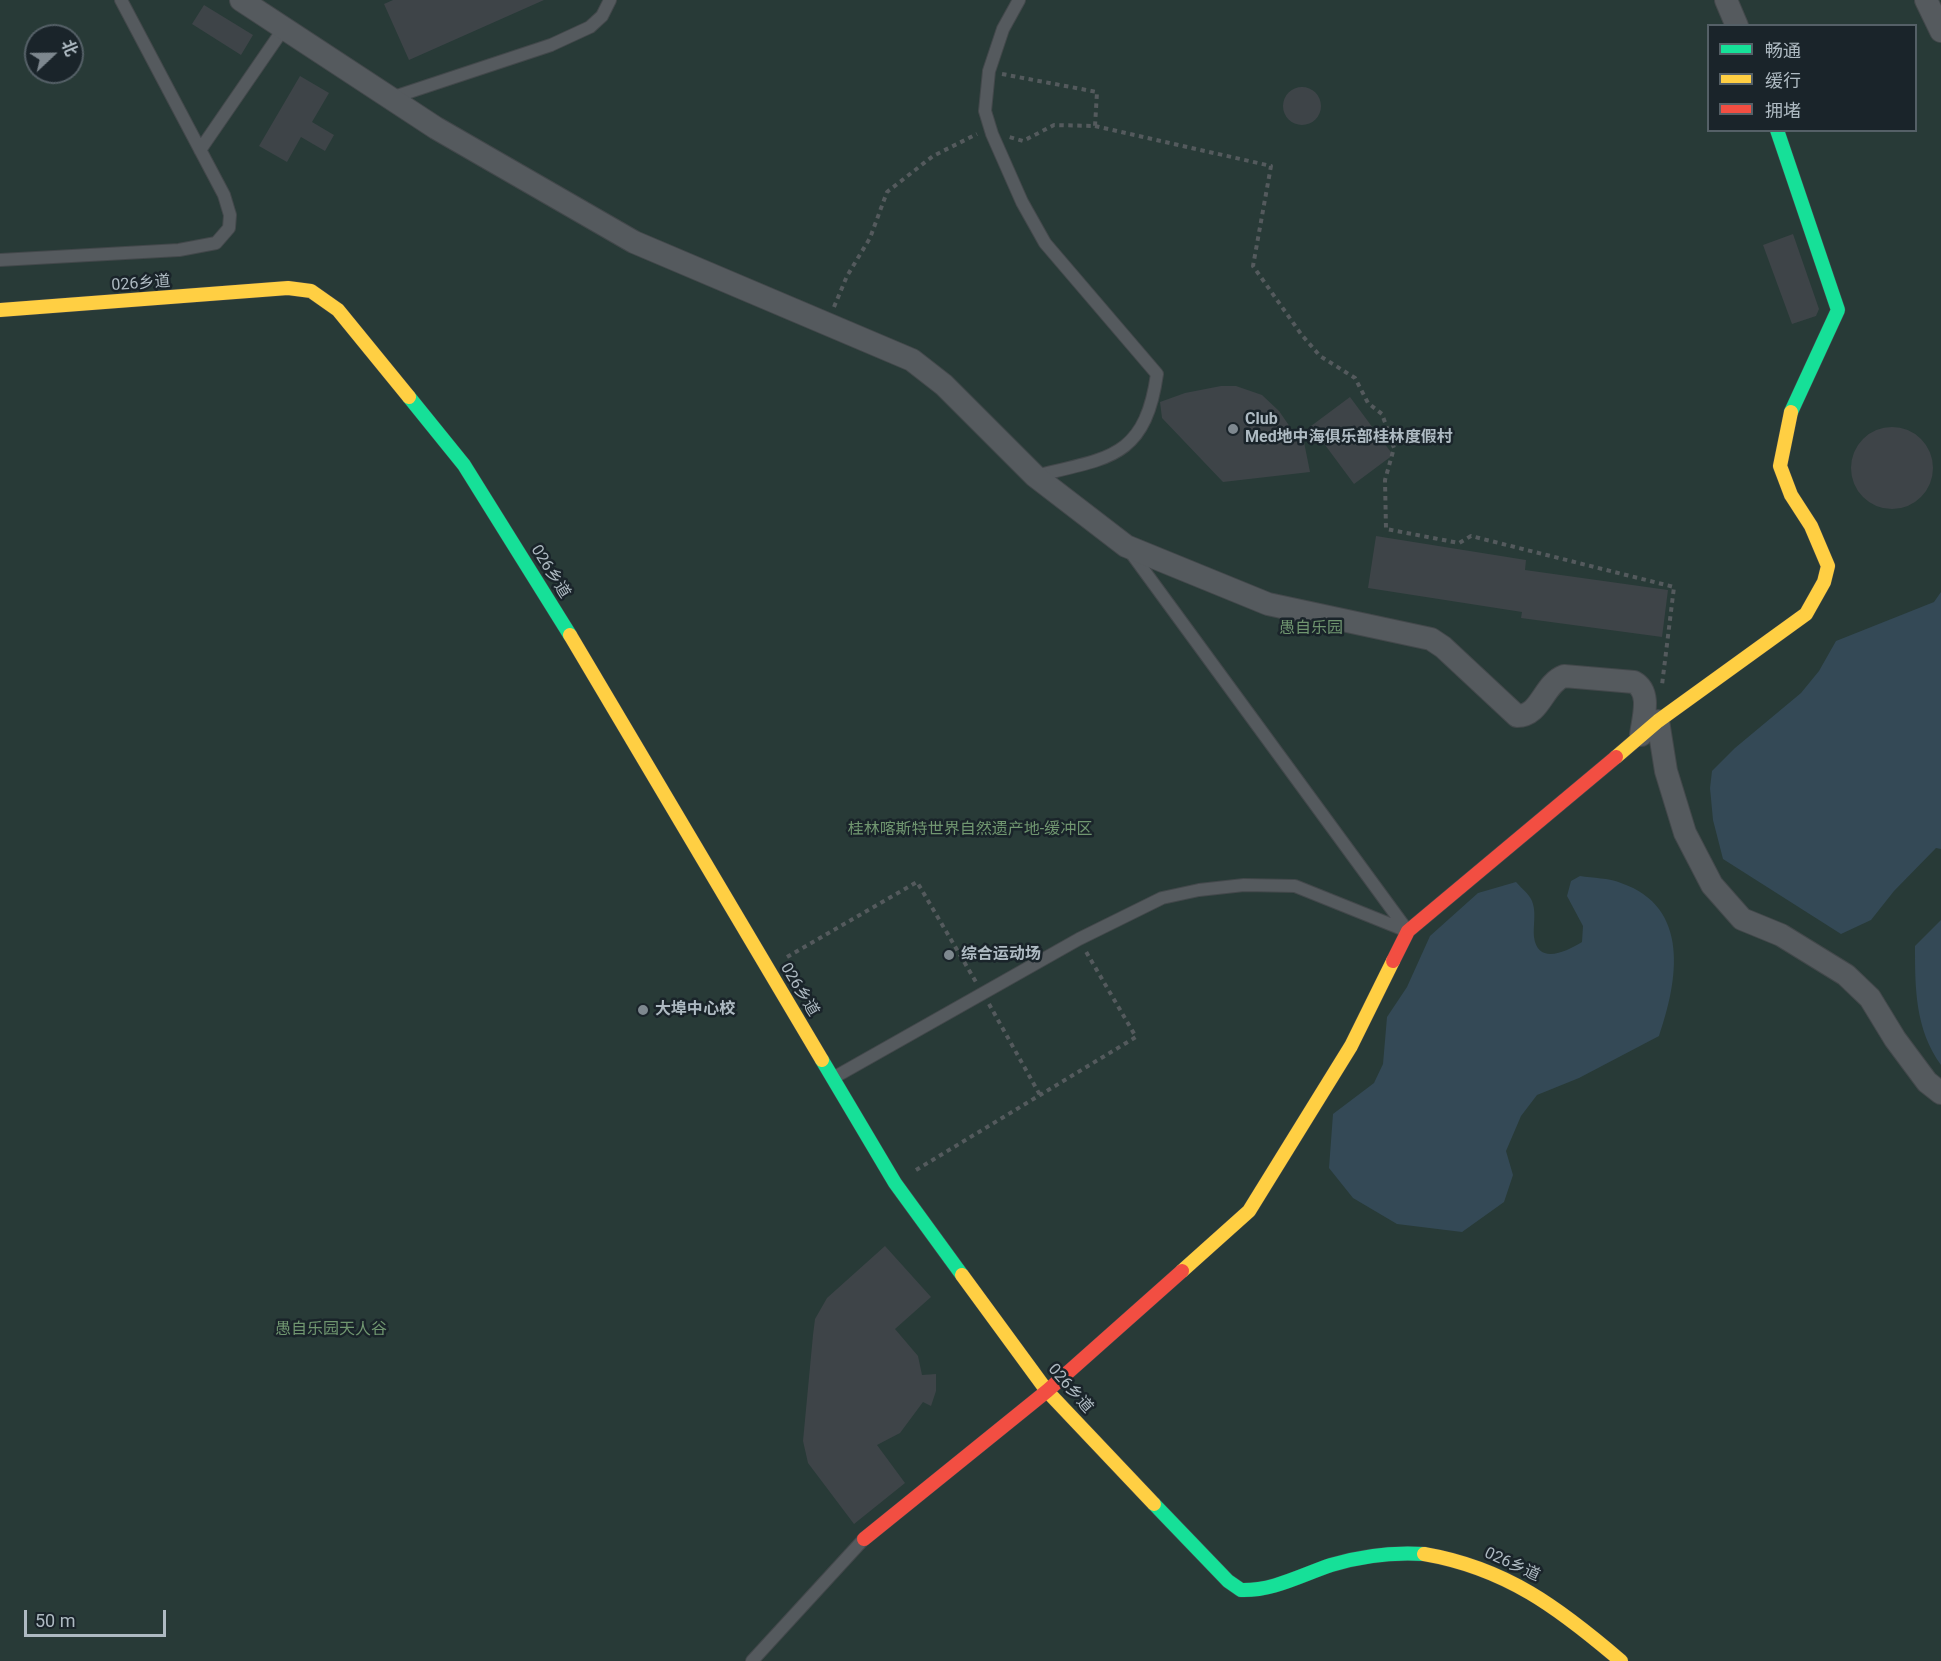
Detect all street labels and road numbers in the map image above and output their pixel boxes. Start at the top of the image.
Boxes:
street label: 026乡道 [111,272,171,296]
street label: 026乡道 [526,542,574,602]
street label: 026乡道 [776,960,822,1020]
street label: 026乡道 [1043,1360,1097,1418]
street label: 026乡道 [1481,1544,1543,1586]

